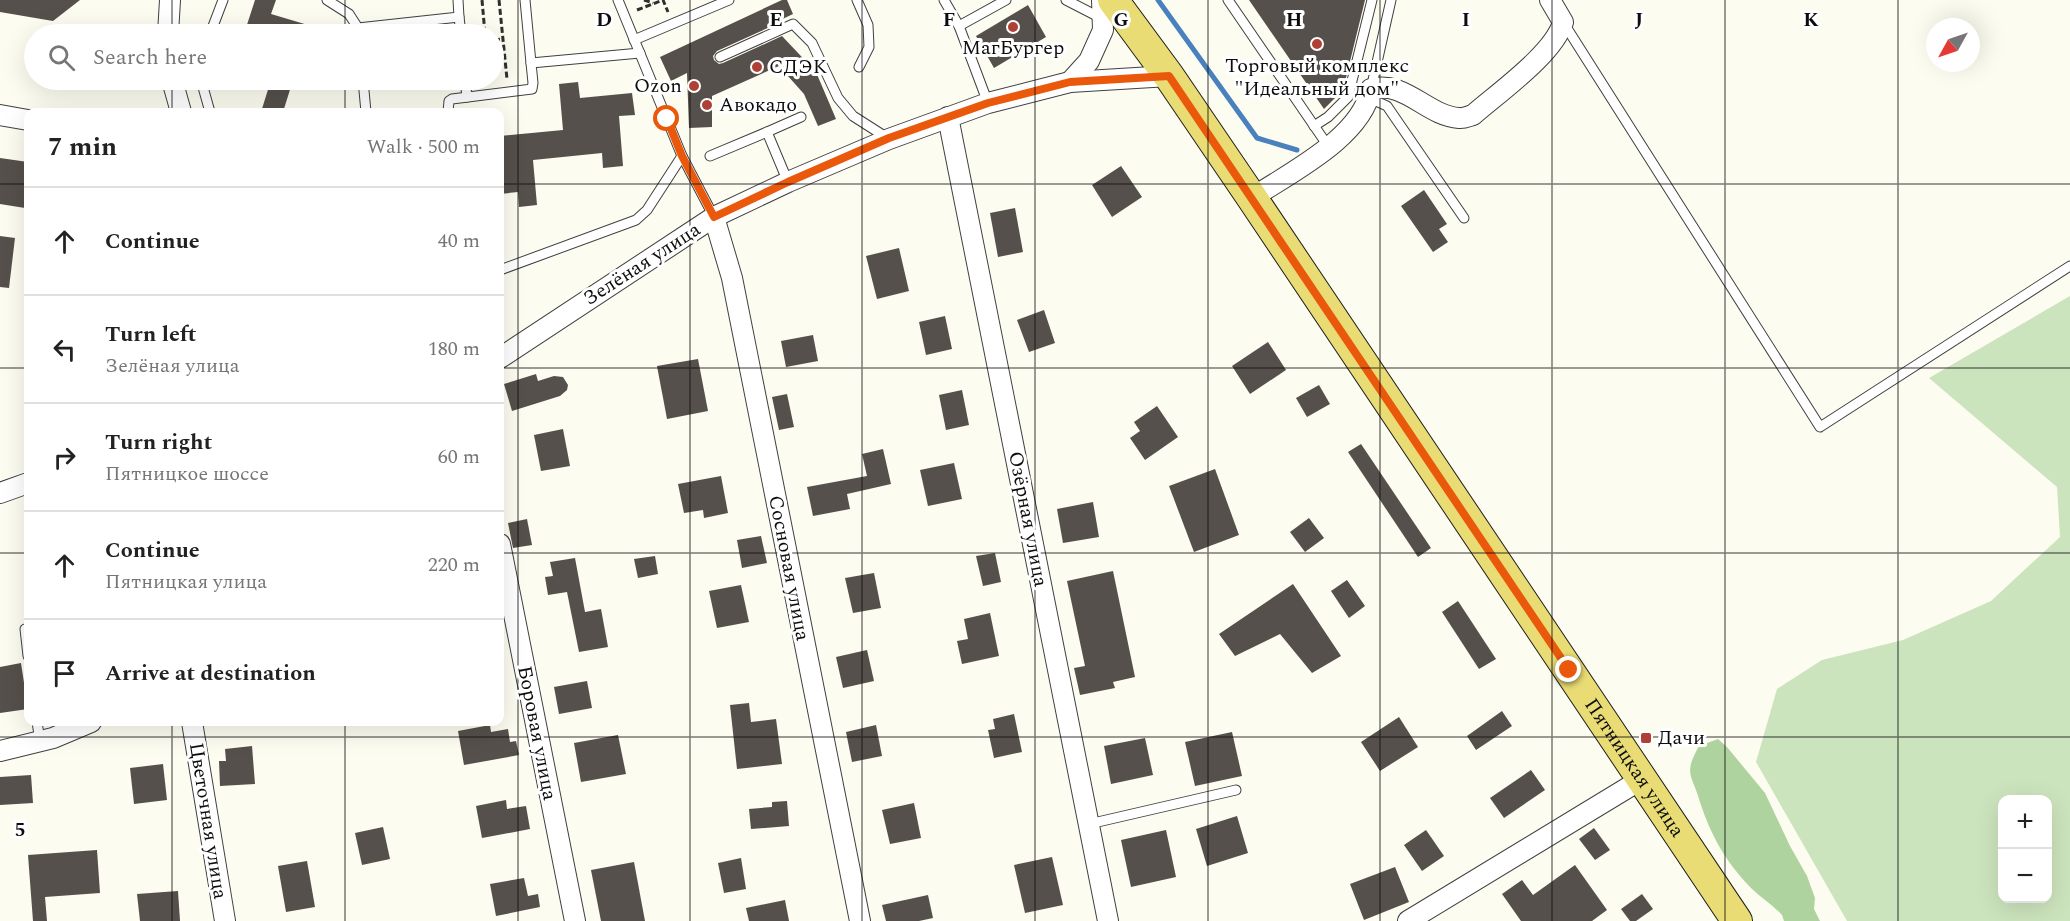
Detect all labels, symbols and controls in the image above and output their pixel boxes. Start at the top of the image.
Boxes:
text: D [596,5,612,35]
text: E [769,5,783,35]
text: F [943,5,955,35]
text: G [1113,5,1129,35]
text: H [1286,5,1302,35]
text: I [1462,5,1470,35]
text: J [1635,5,1643,35]
text: K [1803,5,1819,35]
north arrow [1926,18,1980,72]
marker: МагБургер [1006,20,1020,34]
search box [24,24,504,90]
place label: МагБургер [962,33,1064,63]
marker: Торговый комплекс "Идеальный дом" [1310,37,1324,51]
icon: search [45,41,78,74]
text: Search here [93,41,207,74]
place label: Торговый комплекс "Идеальный дом" [1225,51,1409,104]
place label: СДЭК [769,52,828,82]
marker: СДЭК [750,60,764,74]
place label: Ozon [634,71,682,101]
marker: Ozon [687,79,701,93]
place label: Авокадо [719,90,797,120]
marker: Авокадо [700,98,714,112]
route start [653,105,679,131]
text: 7 min [48,127,117,167]
text: Walk · 500 m [367,132,480,162]
street label: Зелёная улица [577,215,707,313]
icon: ahead [48,225,81,258]
text: Continue [105,225,200,258]
text: 40 m [438,226,480,256]
text: Turn left [105,318,197,351]
icon: left [48,333,81,366]
text: 180 m [428,334,480,364]
text: Зелёная улица [105,351,240,381]
text: Turn right [105,426,212,459]
icon: right [48,441,81,474]
text: 60 m [438,442,480,472]
street label: Озёрная улица [1000,449,1056,589]
text: Пятницкое шоссе [105,459,269,489]
street label: Сосновая улица [760,493,818,644]
text: Continue [105,534,200,567]
icon: ahead [48,549,81,582]
text: 220 m [428,550,480,580]
text: Пятницкая улица [105,567,267,597]
route end [1555,656,1581,682]
icon: arrive [48,657,81,690]
text: Arrive at destination [105,657,316,690]
street label: Боровая улица [509,663,565,803]
street label: Пятницкая улица [1577,692,1692,844]
place label: Дачи [1658,723,1705,753]
marker: Дачи [1639,731,1653,745]
street label: Цветочная улица [181,741,235,902]
map controls [1998,795,2052,903]
button: + [1998,795,2052,849]
text: 5 [14,815,26,845]
button: − [1998,849,2052,903]

